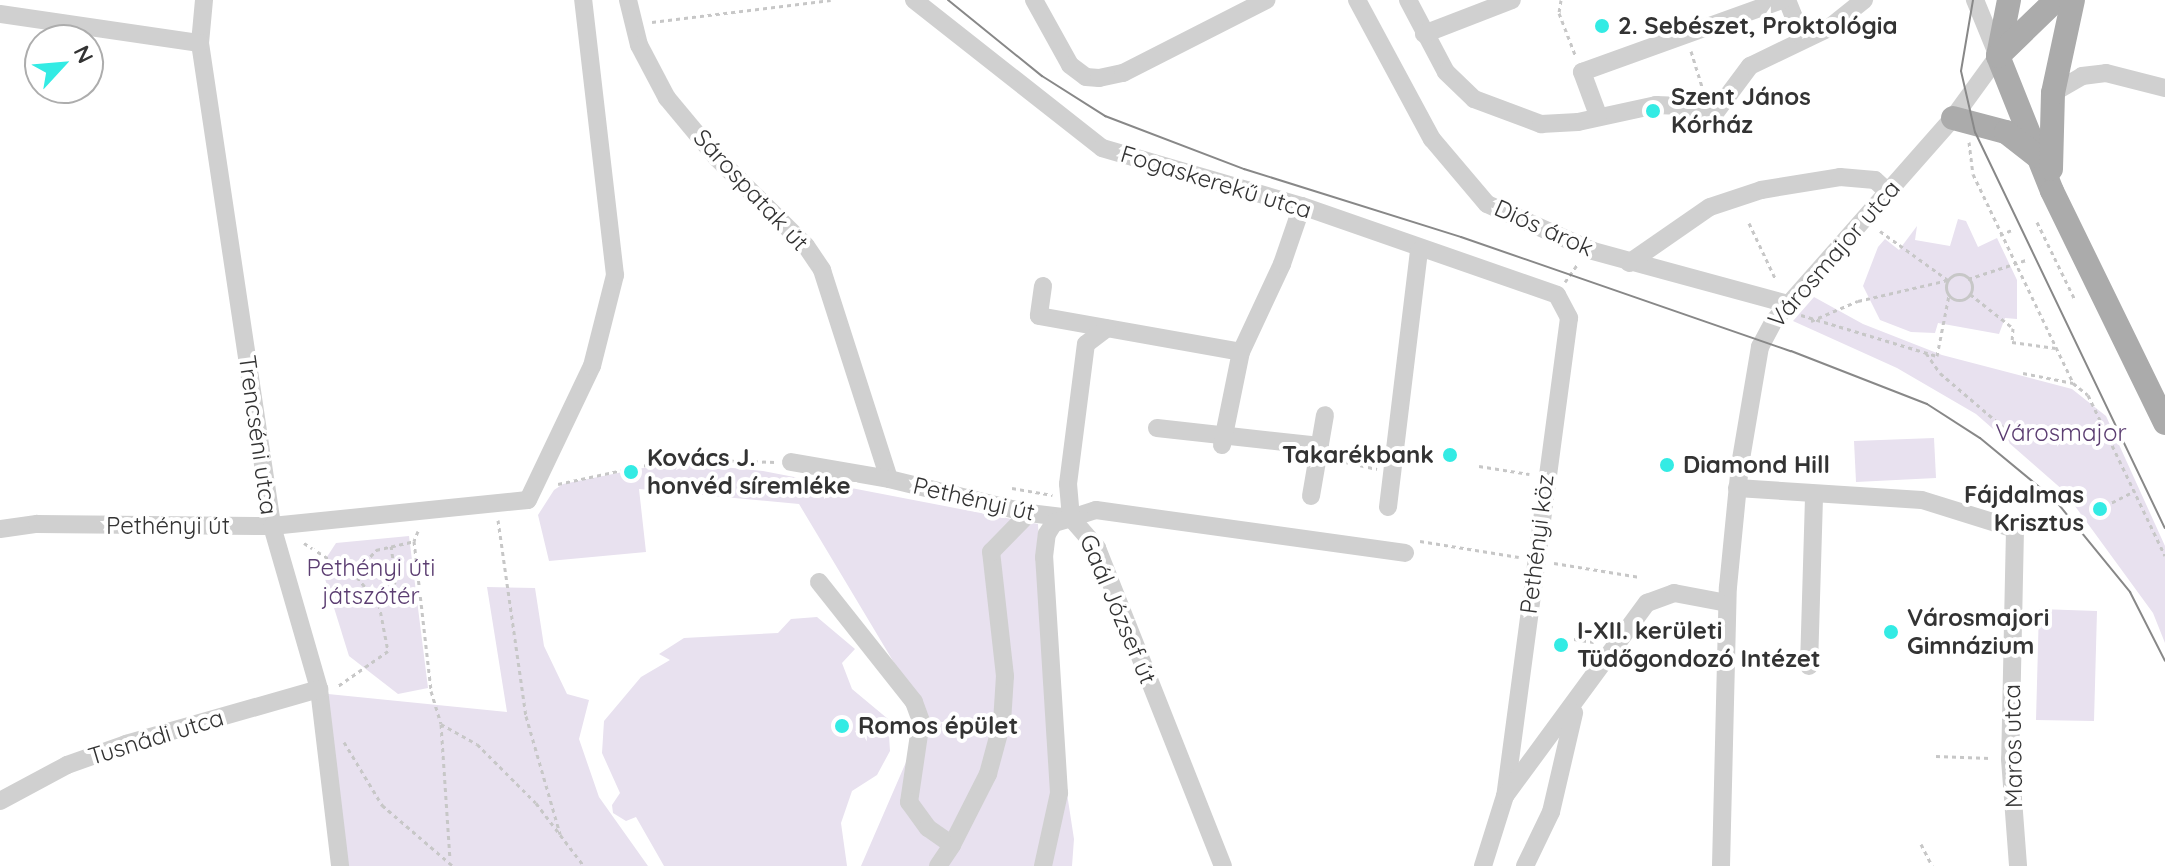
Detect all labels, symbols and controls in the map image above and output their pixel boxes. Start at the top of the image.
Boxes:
place label: 2. Sebészet, Proktológia [1618,12,1897,40]
marker: 2. Sebészet, Proktológia [1593,17,1611,35]
north arrow [24,24,104,104]
text: N [68,41,100,68]
place label: Szent János Kórház [1671,83,1811,139]
marker: Szent János Kórház [1642,100,1664,122]
street label: Sárospatak út [687,123,815,257]
street label: Fogaskerekű utca [1117,139,1315,225]
street label: Városmajor utca [1762,174,1906,334]
street label: Diós árok [1490,193,1598,263]
street label: Trencséni utca [233,353,283,517]
park label: Városmajor [1995,419,2127,447]
place label: Takarékbank [1282,441,1434,469]
place label: Kovács J. honvéd síremléke [647,444,851,500]
marker: Takarékbank [1441,446,1459,464]
place label: Diamond Hill [1683,451,1830,479]
marker: Diamond Hill [1658,456,1676,474]
marker: Kovács J. honvéd síremléke [622,463,640,481]
street label: Pethényi út [910,471,1038,527]
street label: Pethényi köz [1514,472,1560,616]
place label: Fájdalmas Krisztus [1964,481,2084,537]
marker: Fájdalmas Krisztus [2091,500,2109,518]
street label: Pethényi út [106,512,230,540]
street label: Gaál József út [1074,530,1162,688]
park label: Pethényi úti játszótér [307,554,435,610]
place label: Városmajori Gimnázium [1907,604,2049,660]
place label: I-XII. kerületi Tüdőgondozó Intézet [1577,617,1821,673]
marker: Városmajori Gimnázium [1882,623,1900,641]
marker: I-XII. kerületi Tüdőgondozó Intézet [1552,636,1570,654]
street label: Maros utca [1998,684,2028,808]
street label: Tusnádi utca [85,703,227,771]
place label: Romos épület [858,712,1018,740]
marker: Romos épület [833,717,851,735]

